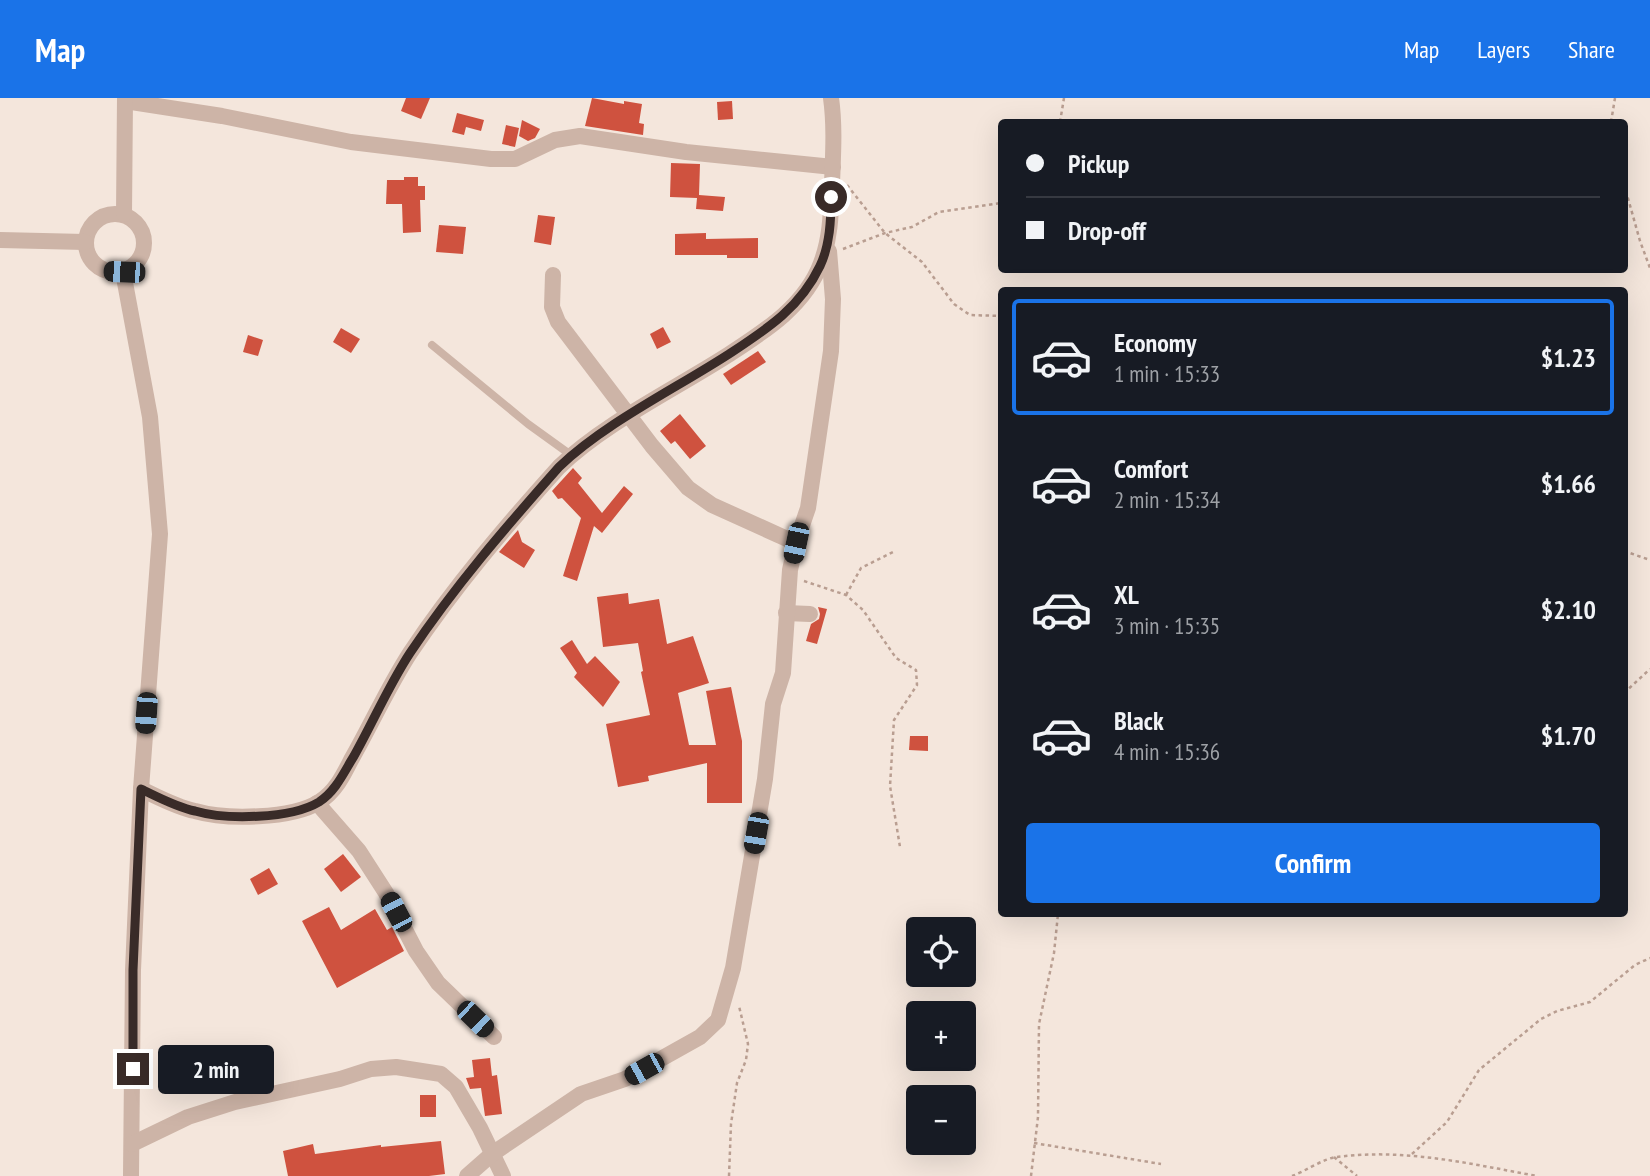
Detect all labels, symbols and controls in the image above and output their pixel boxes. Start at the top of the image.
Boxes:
text: Map [35,28,85,71]
text: Map [1404,34,1439,65]
text: Layers [1477,34,1530,65]
text: Share [1568,34,1615,65]
text: Pickup [1068,147,1129,180]
route start [815,181,847,213]
text: Drop-off [1068,214,1146,247]
car [103,261,146,283]
icon: car [1030,326,1093,389]
text: Economy [1114,326,1196,359]
text: $1.23 [1541,341,1596,374]
text: 1 min · 15:33 [1114,359,1220,388]
icon: car [1030,452,1093,515]
text: Comfort [1114,452,1188,485]
text: $1.66 [1541,467,1596,500]
text: 2 min · 15:34 [1114,485,1220,514]
car [782,520,811,566]
icon: car [1030,578,1093,641]
text: XL [1114,578,1139,611]
text: $2.10 [1541,593,1596,626]
text: 3 min · 15:35 [1114,611,1220,640]
car [135,691,158,735]
icon: car [1030,704,1093,767]
text: Black [1114,704,1164,737]
text: $1.70 [1541,719,1596,752]
text: 4 min · 15:36 [1114,737,1220,766]
car [743,810,770,856]
button: Confirm [1026,823,1600,903]
car [377,889,416,935]
map controls [906,917,976,1155]
button: locate [906,917,976,987]
car [453,997,498,1041]
button: + [906,1001,976,1071]
callout: 2 min [158,1044,273,1094]
car [621,1050,668,1088]
route end [117,1053,149,1085]
text: 2 min [193,1055,239,1084]
button: − [906,1085,976,1155]

